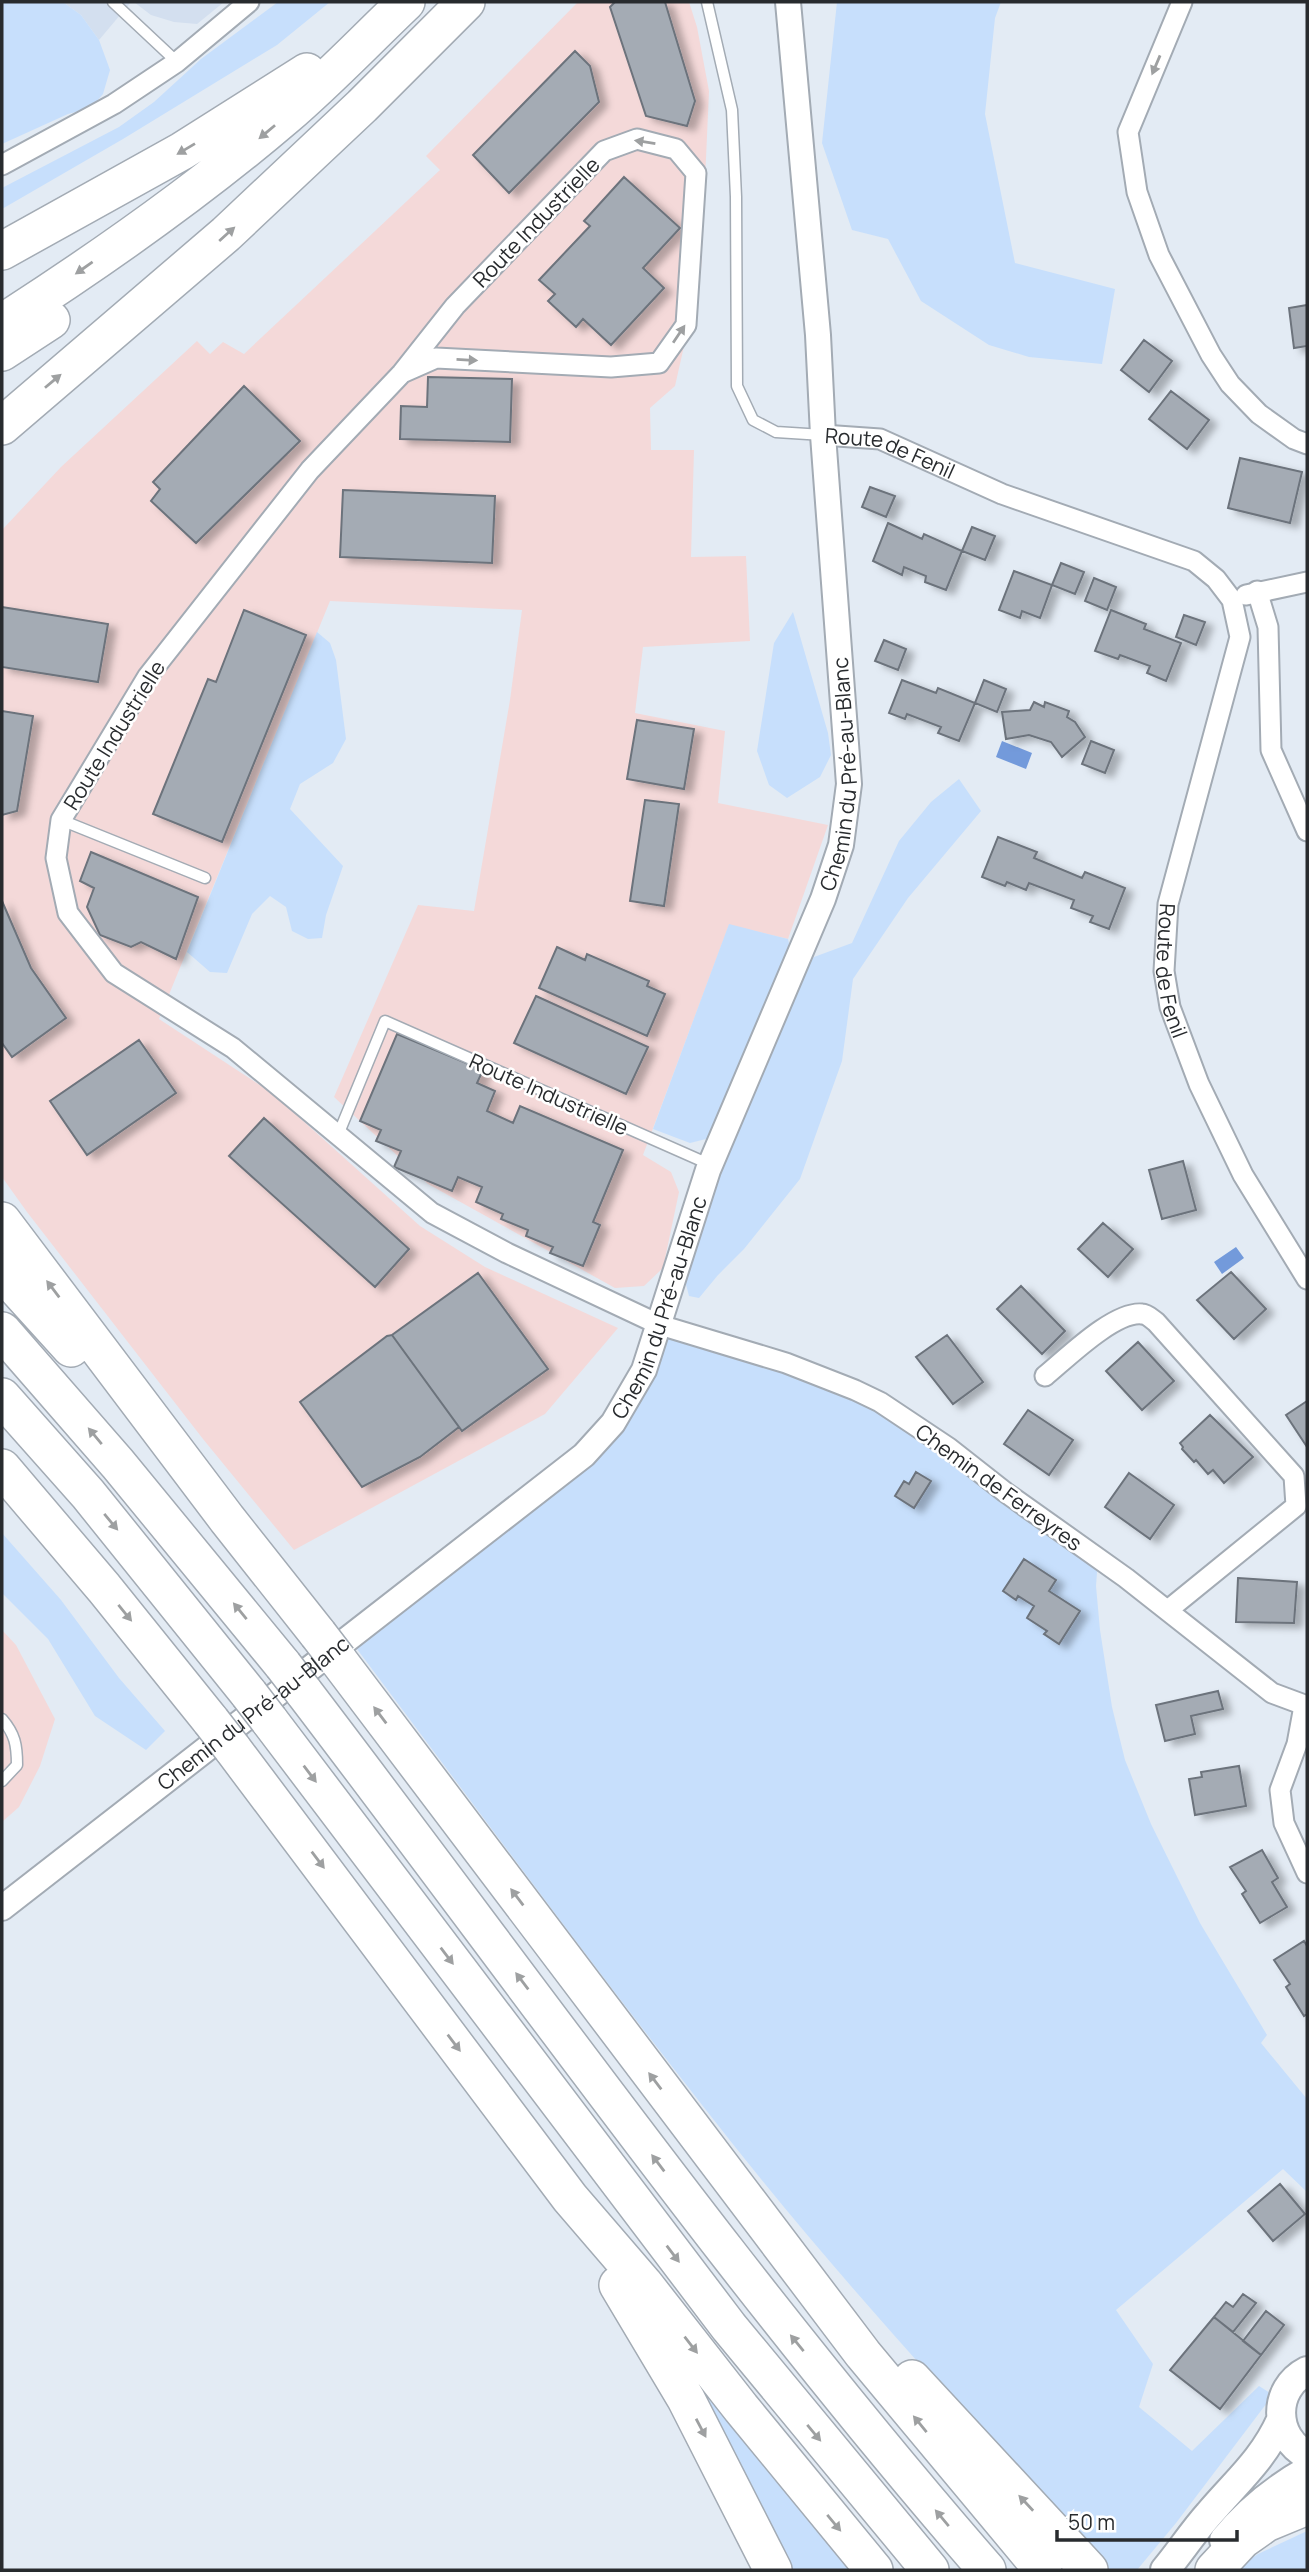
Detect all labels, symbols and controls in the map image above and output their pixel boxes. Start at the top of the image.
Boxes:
one-way arrow [1150,54,1161,75]
one-way arrow [258,124,275,139]
one-way arrow [633,136,655,147]
one-way arrow [176,143,195,155]
street label: Route Industrielle [467,151,605,293]
one-way arrow [218,226,236,242]
one-way arrow [75,261,93,275]
one-way arrow [672,325,686,343]
one-way arrow [456,354,478,365]
one-way arrow [45,374,62,389]
street label: Route de Fenil [824,421,960,485]
street label: Route Industrielle [57,655,171,815]
street label: Chemin du Pré-au-Blanc [813,656,863,894]
street label: Route de Fenil [1149,903,1194,1042]
street label: Route Industrielle [465,1046,633,1142]
street label: Chemin du Pré-au-Blanc [605,1193,713,1424]
one-way arrow [46,1280,60,1298]
street label: Chemin de Ferreyres [910,1417,1088,1557]
one-way arrow [88,1428,103,1445]
one-way arrow [103,1514,118,1531]
one-way arrow [233,1603,248,1620]
one-way arrow [117,1605,132,1622]
street label: Chemin du Pré-au-Blanc [151,1629,355,1796]
one-way arrow [373,1706,387,1724]
one-way arrow [303,1765,317,1783]
one-way arrow [311,1851,326,1869]
one-way arrow [509,1888,524,1906]
one-way arrow [440,1947,454,1965]
one-way arrow [515,1972,529,1990]
one-way arrow [447,2033,462,2051]
one-way arrow [649,2072,663,2090]
one-way arrow [651,2154,665,2172]
one-way arrow [666,2245,681,2263]
one-way arrow [790,2335,805,2353]
one-way arrow [684,2336,699,2354]
one-way arrow [912,2416,927,2434]
one-way arrow [695,2418,707,2438]
one-way arrow [807,2423,822,2441]
one-way arrow [1018,2494,1034,2511]
scale bar [1057,2498,1237,2542]
text: 50 m [1068,2508,1115,2536]
one-way arrow [935,2510,950,2527]
one-way arrow [826,2514,841,2531]

